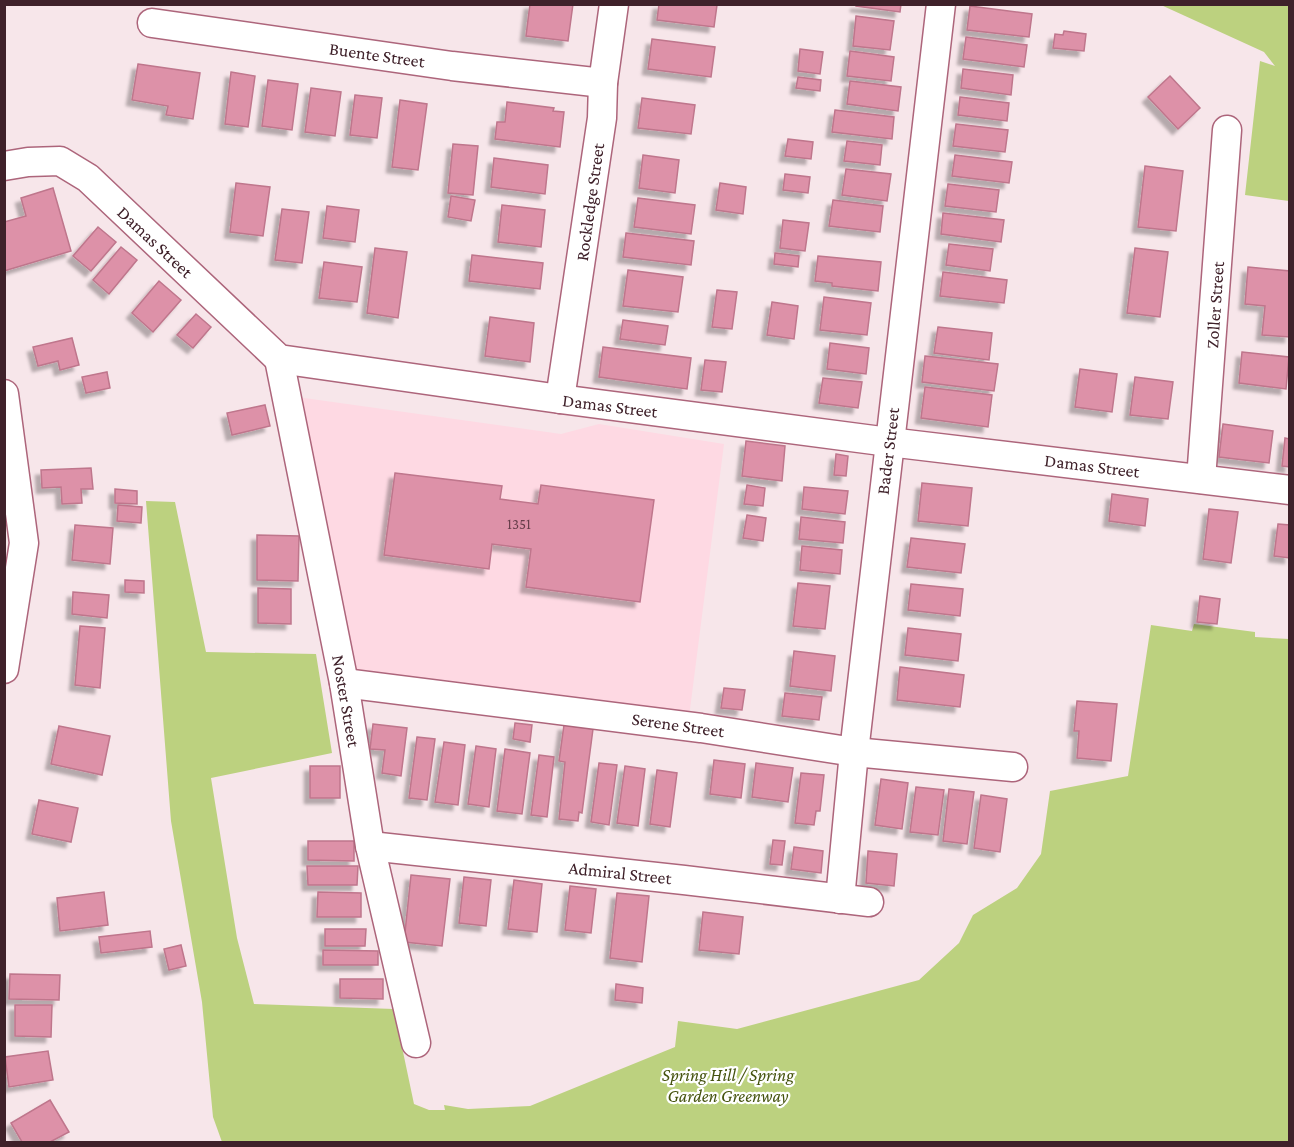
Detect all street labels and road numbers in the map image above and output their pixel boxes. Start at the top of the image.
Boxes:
street label: Buente Street [328,38,427,72]
street label: Rockledge Street [572,141,608,262]
street label: Damas Street [113,202,198,283]
street label: Zoller Street [1202,260,1228,349]
street label: Damas Street [561,390,660,422]
street label: Bader Street [873,405,903,496]
street label: Damas Street [1043,450,1142,482]
street label: Noster Street [328,653,364,750]
street label: Serene Street [630,709,727,742]
street label: Admiral Street [567,858,674,888]

